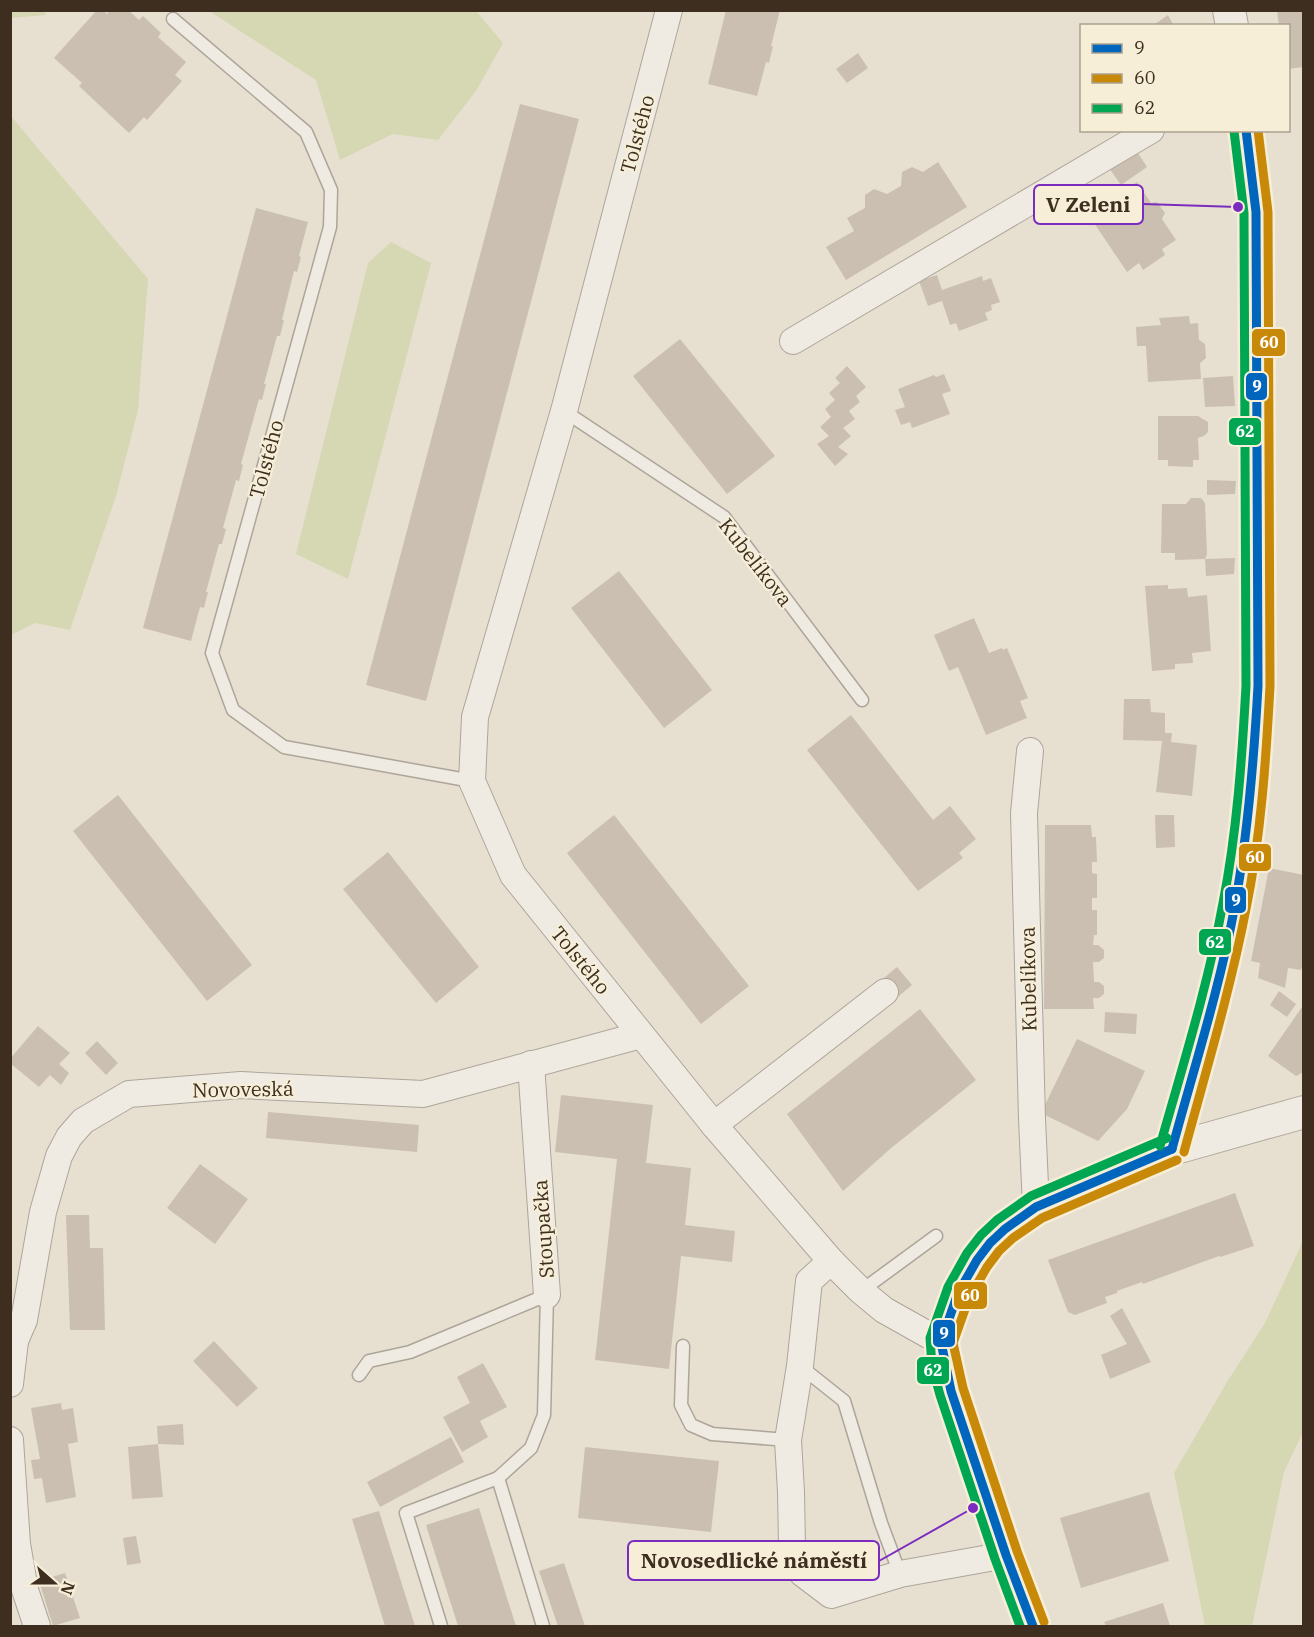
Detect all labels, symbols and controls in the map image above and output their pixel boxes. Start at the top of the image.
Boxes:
legend [1080,24,1290,132]
text: 9 [1134,36,1145,59]
text: 60 [1134,66,1156,89]
street label: Tolstého [614,92,660,176]
text: 62 [1134,96,1156,119]
callout: V Zeleni [1034,185,1143,224]
text: V Zeleni [1046,190,1130,218]
line badge: 60 [1251,328,1286,357]
text: 60 [1259,332,1279,352]
line badge: 9 [1245,372,1268,401]
text: 9 [1252,376,1262,396]
street label: Tolstého [243,417,289,501]
line badge: 62 [1228,417,1262,446]
text: 62 [1235,421,1255,441]
street label: Kubelíkova [713,512,799,612]
line badge: 60 [1238,843,1272,872]
text: 60 [1245,847,1265,867]
line badge: 9 [1224,886,1247,914]
text: 9 [1231,890,1241,910]
street label: Tolstého [545,920,617,1000]
street label: Kubelíkova [1014,926,1042,1032]
line badge: 62 [1198,928,1232,956]
text: 62 [1205,932,1225,952]
street label: Novoveská [192,1075,294,1103]
street label: Stoupačka [526,1179,560,1279]
line badge: 60 [953,1281,988,1310]
text: 60 [960,1285,980,1305]
line badge: 9 [932,1319,956,1348]
text: 9 [939,1323,949,1343]
line badge: 62 [916,1356,950,1385]
text: 62 [923,1360,943,1380]
callout: Novosedlické náměstí [628,1541,879,1580]
text: Novosedlické náměstí [641,1546,867,1574]
north arrow [24,1553,84,1613]
text: N [56,1579,80,1598]

